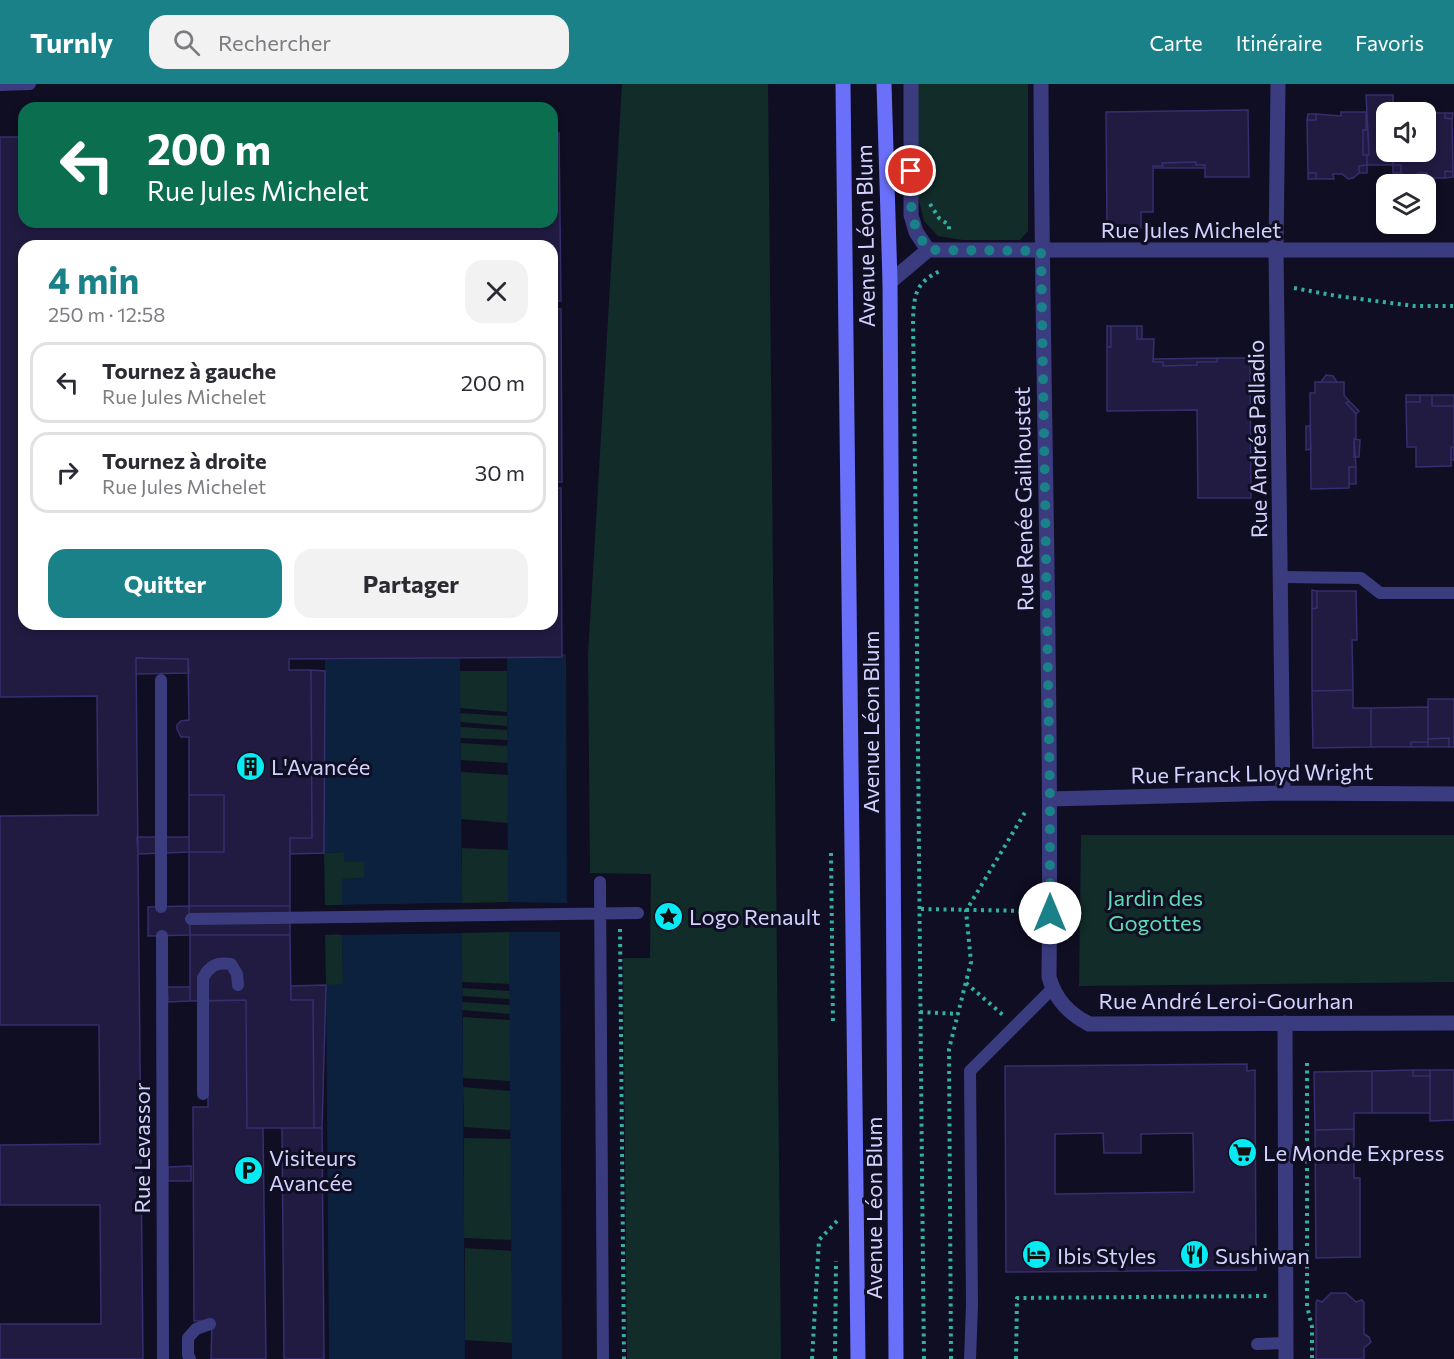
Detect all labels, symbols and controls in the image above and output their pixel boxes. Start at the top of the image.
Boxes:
search box [149,15,569,69]
text: Turnly [30,25,113,59]
icon: search [170,26,203,59]
text: Rechercher [218,29,331,56]
text: Carte [1149,30,1203,55]
text: Itinéraire [1236,30,1322,55]
text: Favoris [1355,30,1424,55]
map controls [1376,102,1436,234]
button: sound [1376,102,1436,162]
text: 200 m [147,122,271,174]
icon: left [48,126,126,204]
street label: Avenue Léon Blum [850,144,880,328]
pin [885,145,936,196]
icon: arrive [894,154,927,187]
text: Rue Jules Michelet [147,174,369,207]
button: layers [1376,174,1436,234]
street label: Rue Jules Michelet [1101,216,1281,243]
text: 4 min [48,257,139,301]
button: close [465,260,528,323]
text: 250 m · 12:58 [48,302,165,326]
street label: Rue Andréa Palladio [1242,340,1272,538]
text: Tournez à gauche [102,357,276,384]
icon: left [51,366,84,399]
text: 200 m [461,369,525,396]
text: Rue Jules Michelet [102,384,266,408]
street label: Rue Renée Gailhoustet [1008,386,1038,612]
text: Tournez à droite [102,447,267,474]
icon: right [51,456,84,489]
text: 30 m [475,459,525,486]
text: Rue Jules Michelet [102,474,266,498]
button: Quitter [48,549,282,618]
button: Partager [294,549,528,618]
street label: Avenue Léon Blum [857,631,884,814]
building icon: L'Avancée [234,750,266,782]
place label: L'Avancée [271,753,370,780]
street label: Rue Franck Lloyd Wright [1130,757,1374,789]
position arrow [1018,881,1082,945]
park label: Jardin des Gogottes [1107,884,1203,936]
place icon: Logo Renault [652,900,684,932]
place label: Logo Renault [689,903,820,930]
street label: Rue André Leroi-Gourhan [1098,987,1354,1014]
street label: Rue Levassor [128,1082,155,1214]
street label: Avenue Léon Blum [860,1117,887,1300]
supermarket icon: Le Monde Express [1226,1136,1258,1168]
place label: Le Monde Express [1263,1139,1444,1166]
place label: Visiteurs Avancée [269,1144,357,1196]
parking icon: Visiteurs Avancée [232,1154,264,1186]
hotel icon: Ibis Styles [1020,1239,1052,1271]
restaurant icon: Sushiwan [1178,1239,1210,1271]
place label: Ibis Styles [1057,1242,1156,1269]
place label: Sushiwan [1215,1242,1310,1269]

